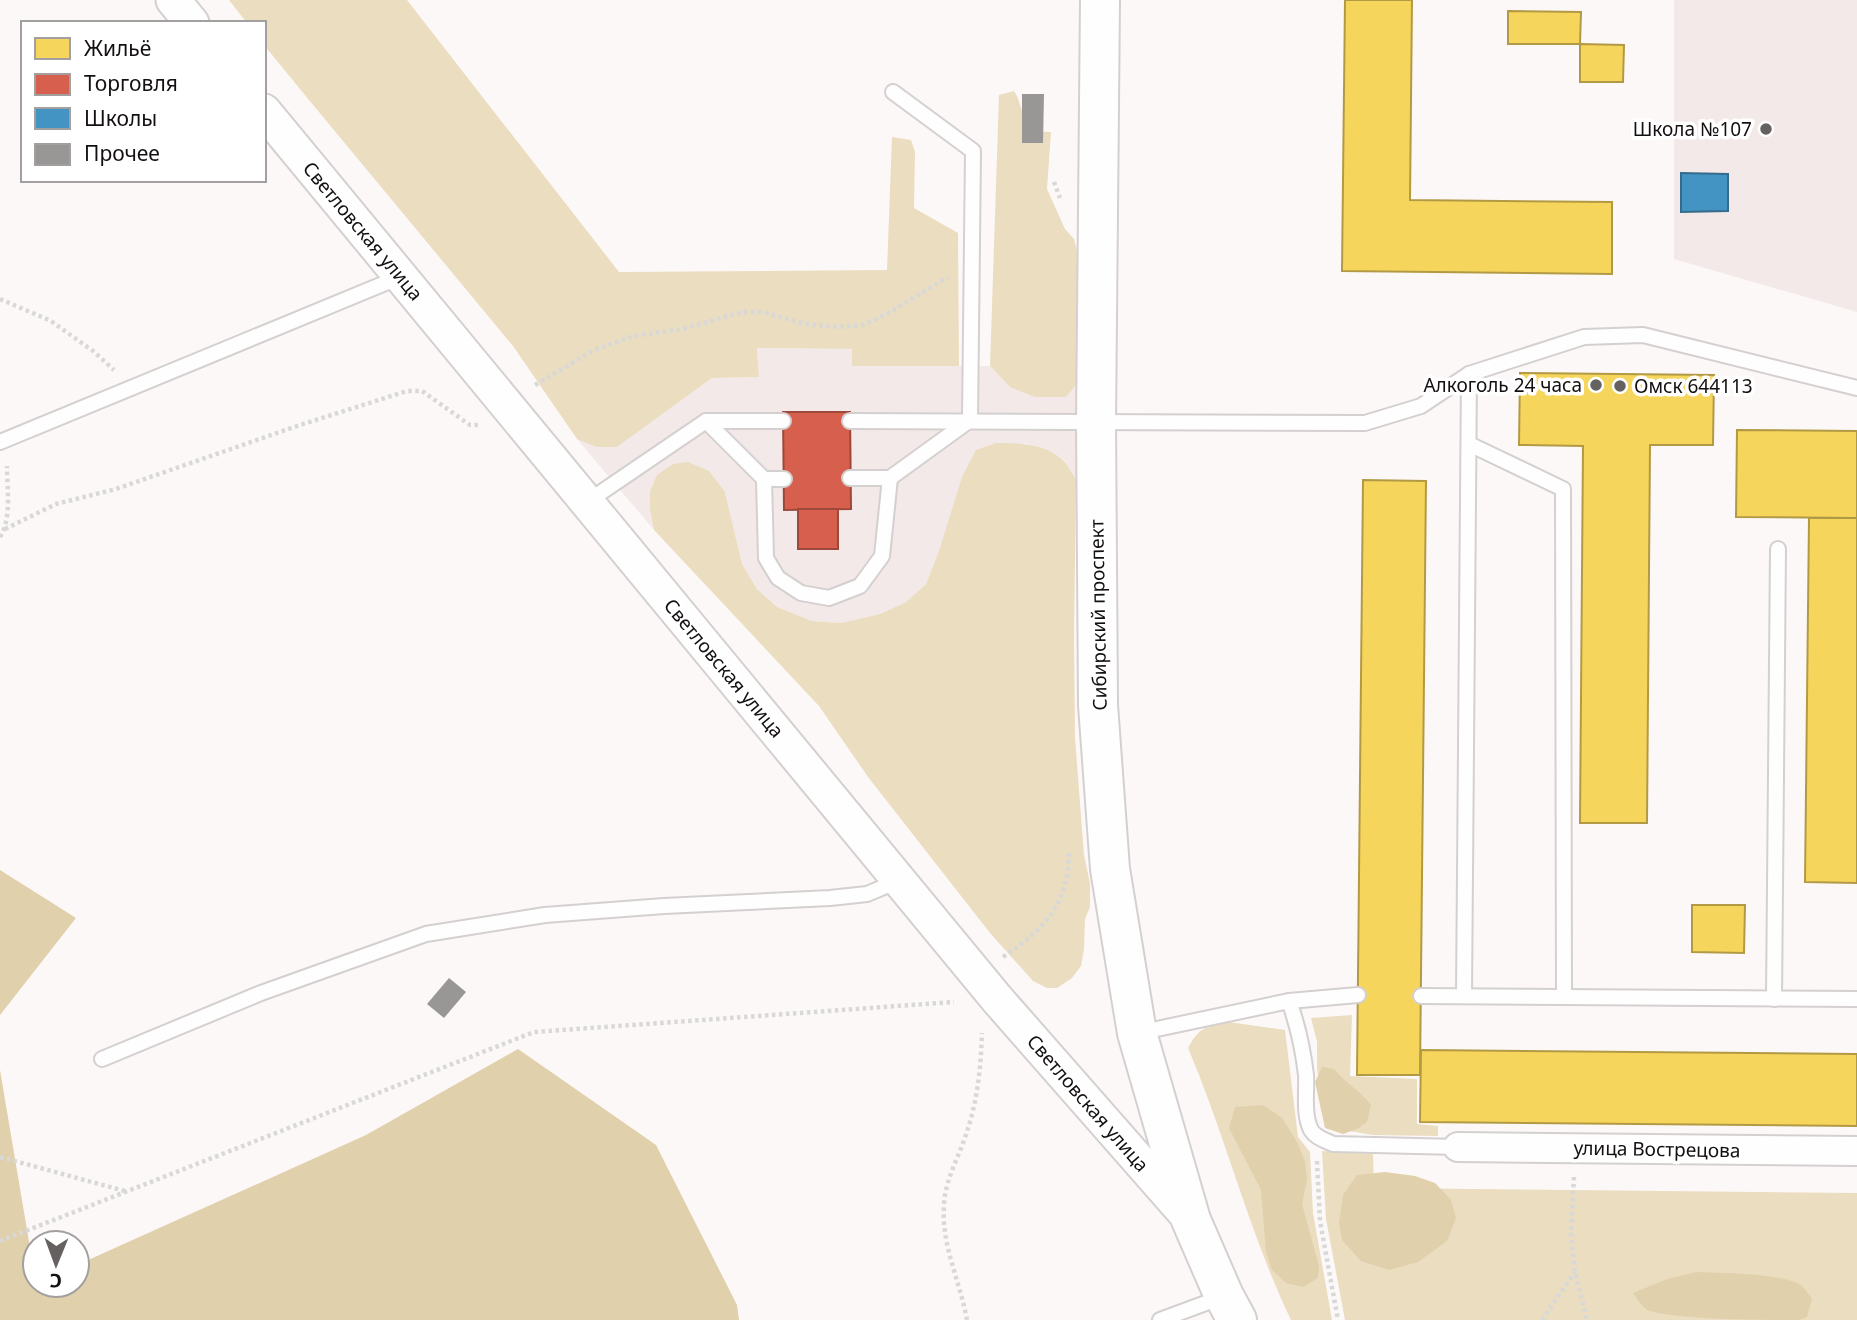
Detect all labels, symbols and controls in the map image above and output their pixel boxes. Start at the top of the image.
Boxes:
legend [21,21,266,182]
text: Жильё [84,34,151,62]
text: Торговля [84,69,178,97]
text: Школы [84,104,157,132]
place label: Школа №107 [1633,116,1752,142]
marker: Школа №107 [1758,121,1774,137]
text: Прочее [84,139,160,167]
street label: Светловская улица [297,156,429,306]
place label: Алкоголь 24 часа [1424,372,1582,398]
place label: Омск 644113 [1634,373,1753,399]
marker: Алкоголь 24 часа [1588,377,1604,393]
marker: Омск 644113 [1612,378,1628,394]
street label: Сибирский проспект [1083,519,1113,711]
street label: Светловская улица [658,593,790,743]
street label: Светловская улица [1021,1029,1155,1177]
street label: улица Вострецова [1573,1135,1741,1163]
north arrow [21,1229,91,1299]
text: С [49,1268,62,1294]

